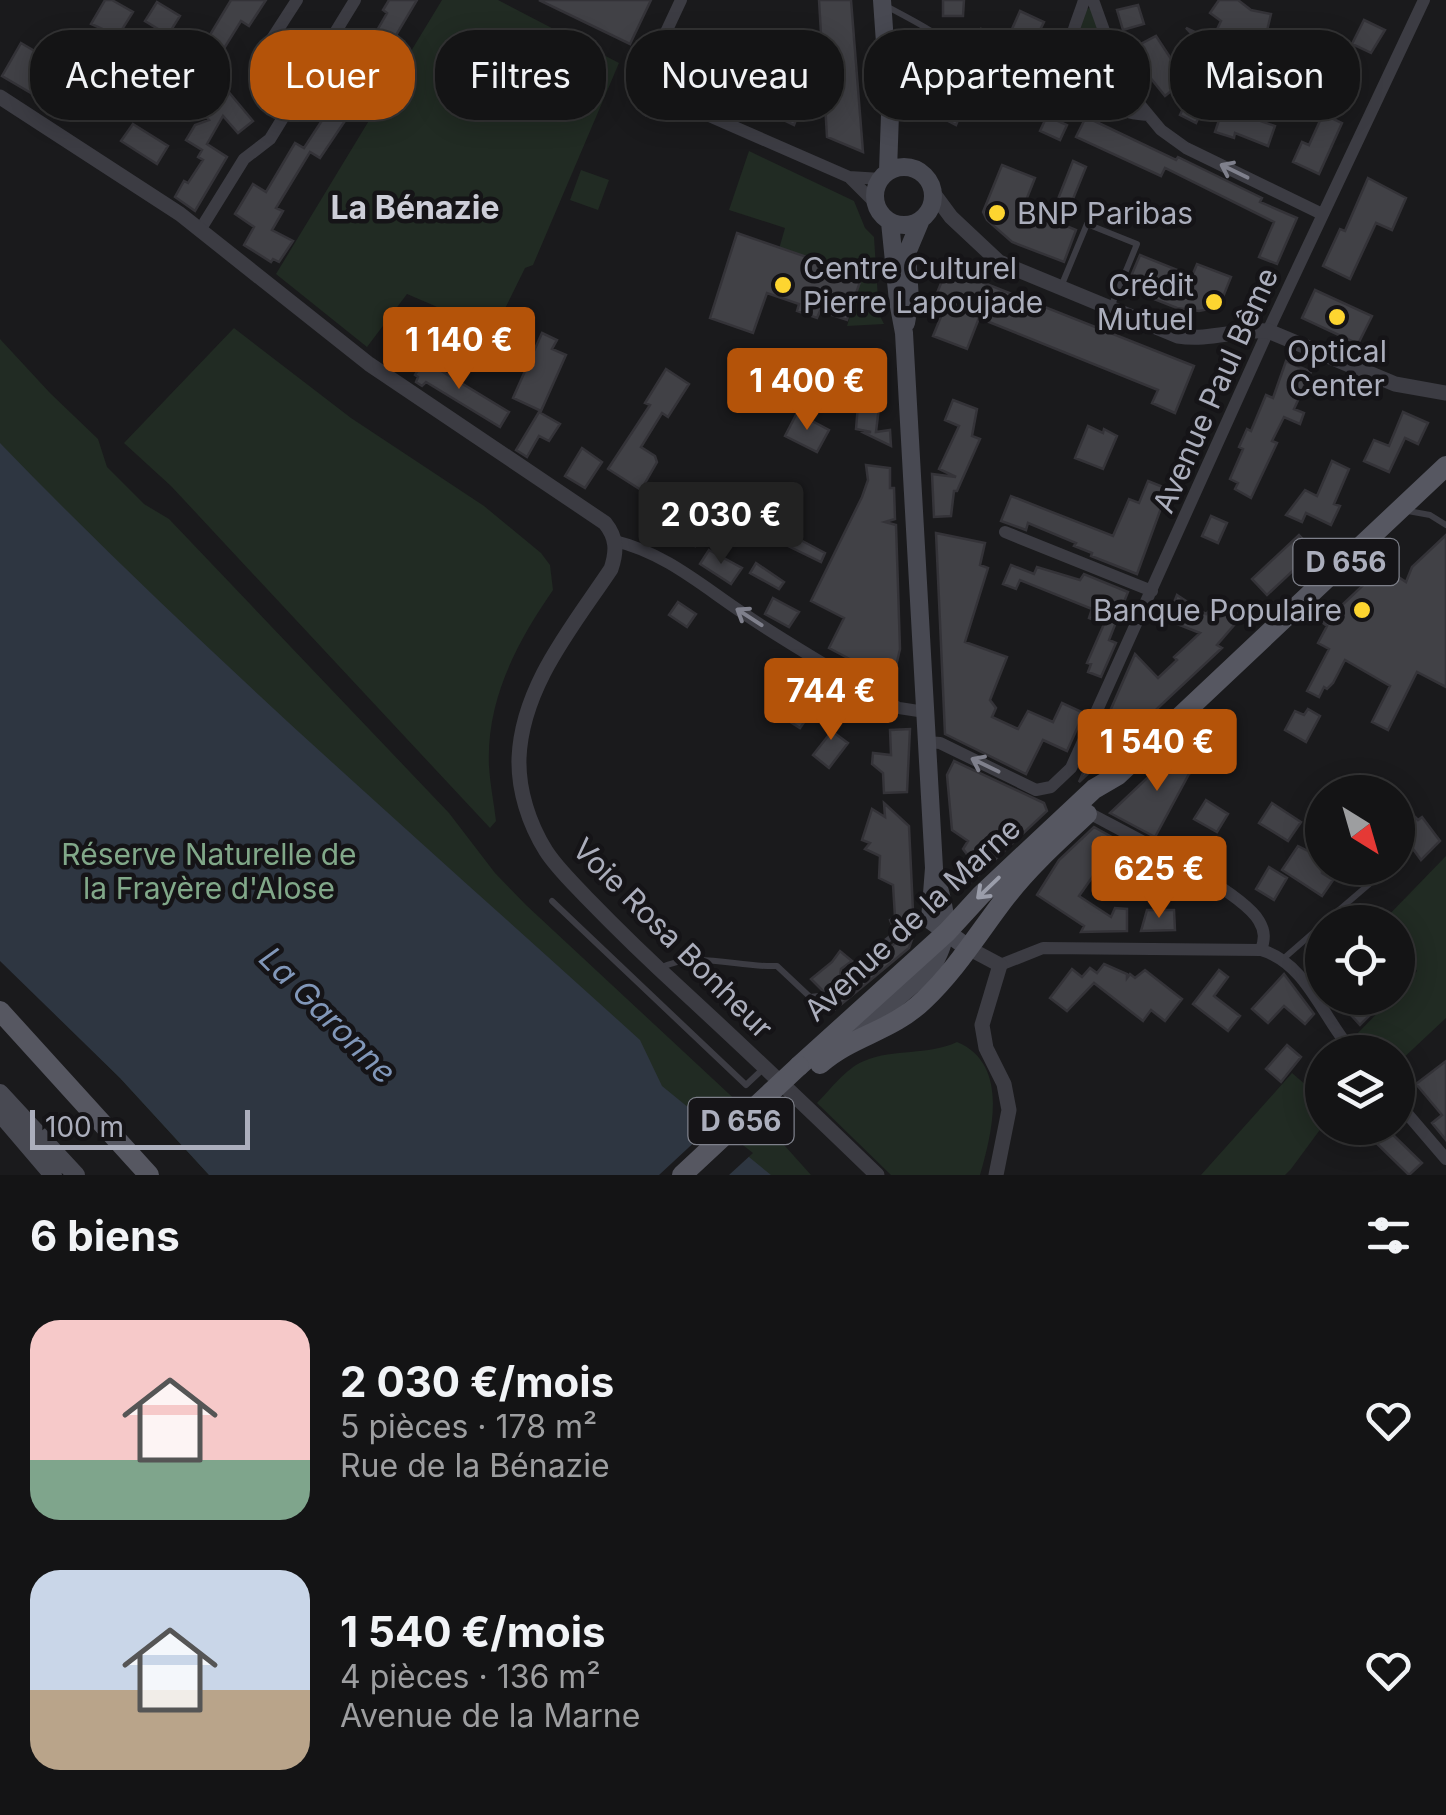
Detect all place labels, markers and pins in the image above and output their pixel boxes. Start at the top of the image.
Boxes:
place label: BNP Paribas [1017,195,1193,231]
marker: BNP Paribas [986,202,1008,224]
place label: Centre Culturel Pierre Lapoujade [803,250,1043,320]
place label: Crédit Mutuel [1097,267,1194,337]
marker: Centre Culturel Pierre Lapoujade [772,274,794,296]
marker: Crédit Mutuel [1203,291,1225,313]
marker: Optical Center [1326,306,1348,328]
pin: 1 140 € [367,307,551,392]
place label: Optical Center [1287,333,1387,403]
pin: 1 400 € [715,348,899,433]
pin: 2 030 € [629,482,813,567]
place label: Banque Populaire [1093,592,1342,628]
marker: Banque Populaire [1351,599,1373,621]
pin: 744 € [761,658,901,743]
pin: 1 540 € [1065,709,1249,794]
pin: 625 € [1089,836,1229,921]

